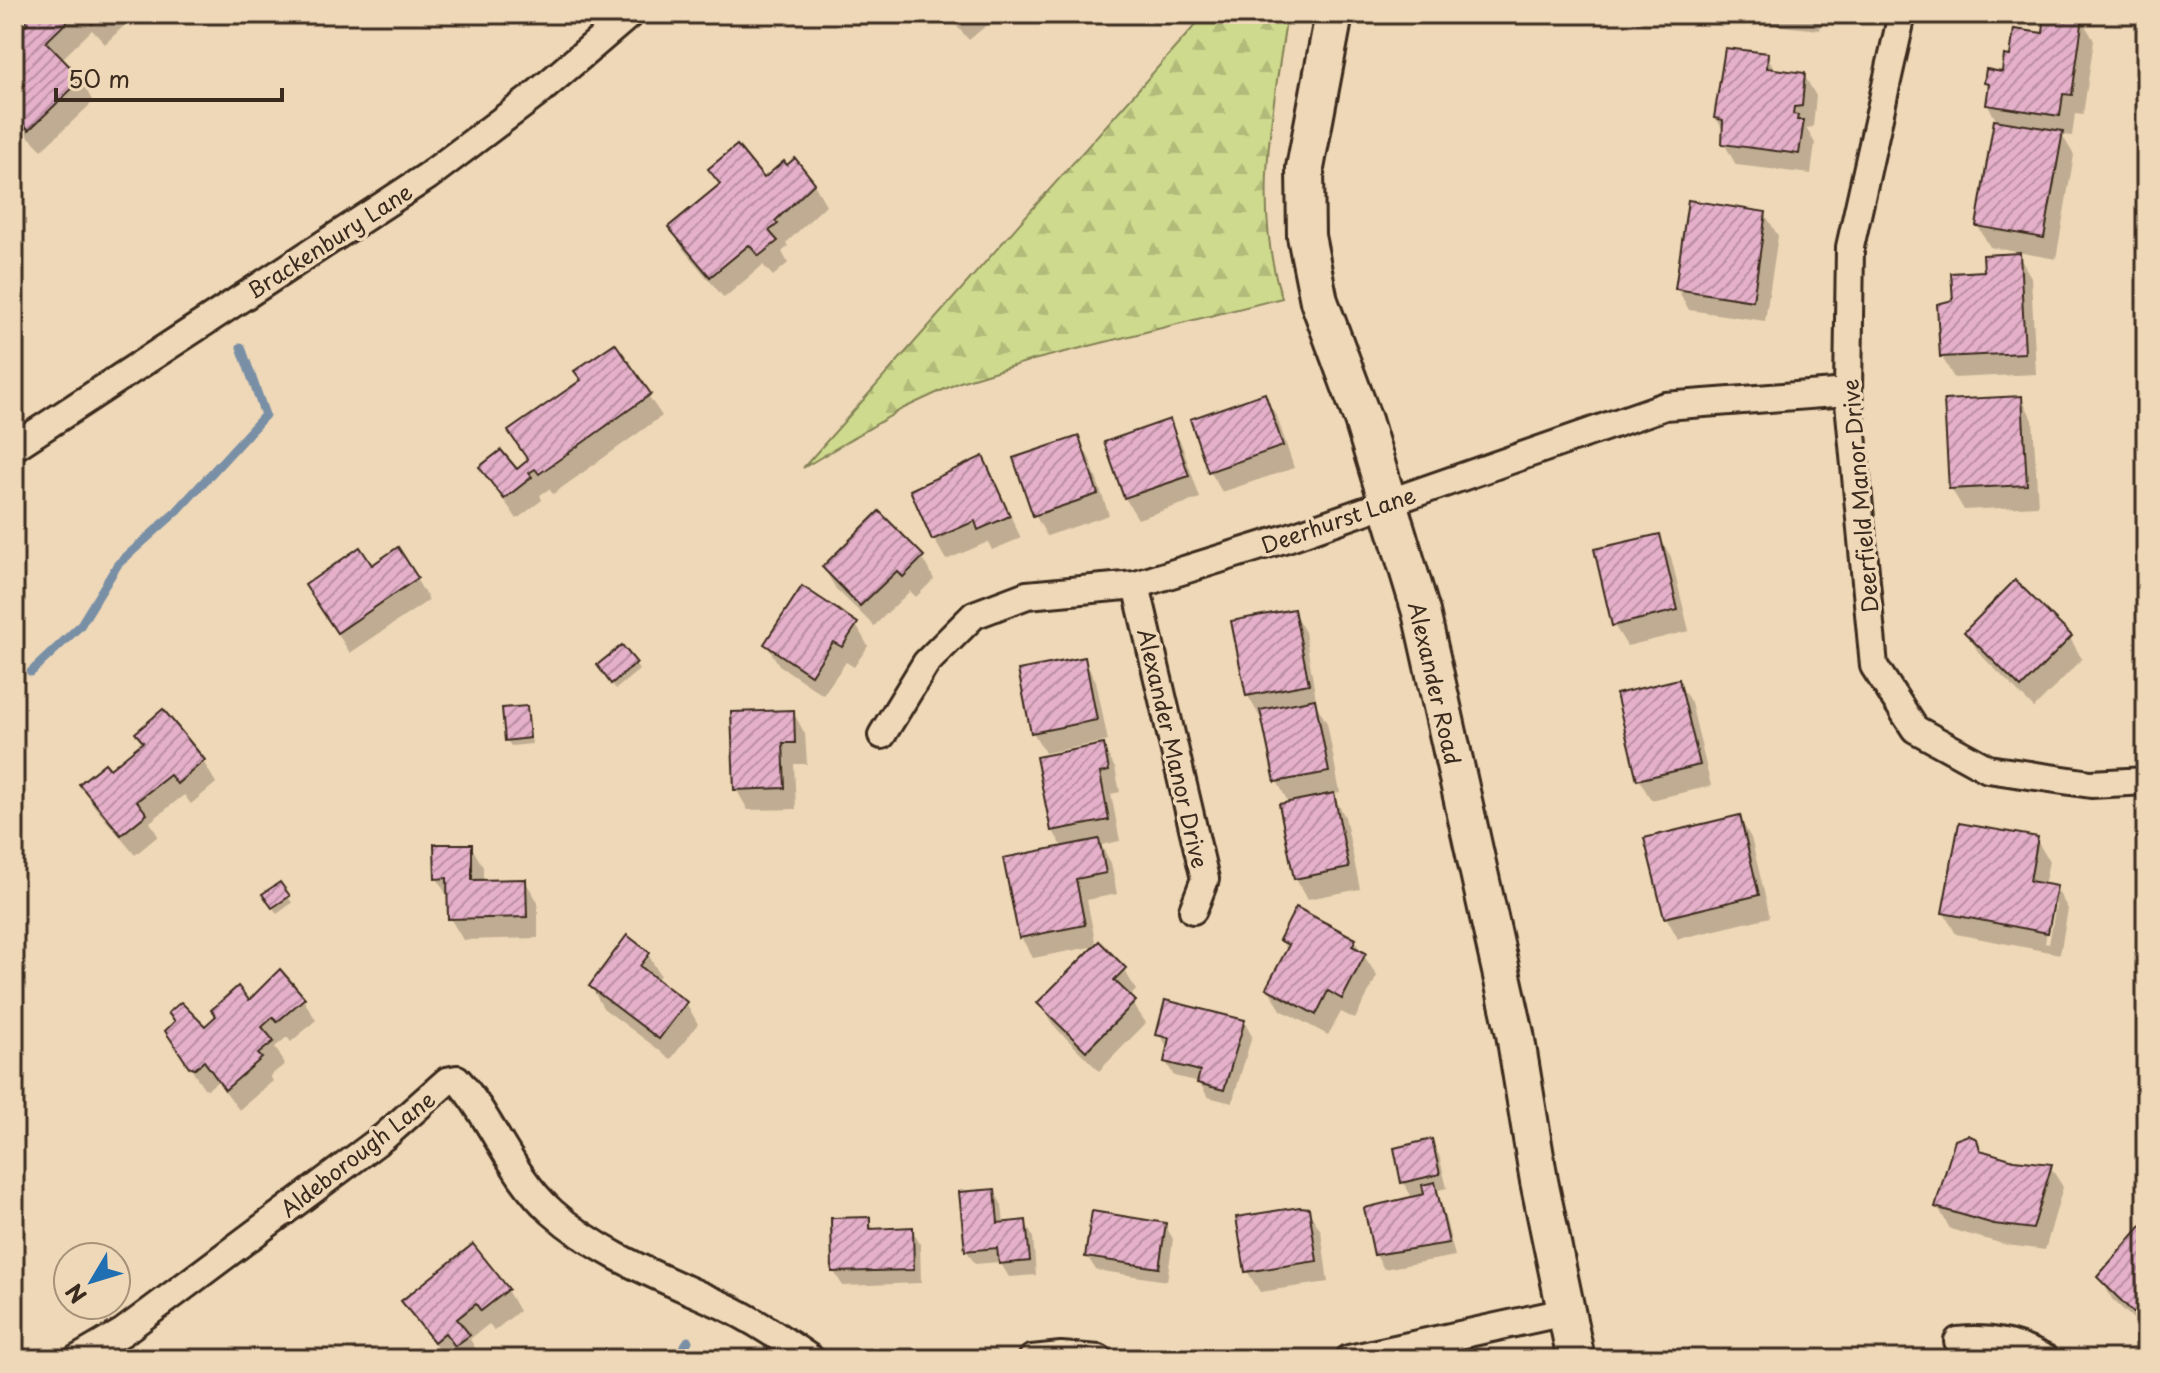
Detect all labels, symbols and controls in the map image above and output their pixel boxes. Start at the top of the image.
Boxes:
scale bar [56,52,282,102]
text: 50 m [68,60,130,96]
street label: Brackenbury Lane [240,174,418,306]
street label: Deerfield Manor Drive [1832,378,1886,614]
street label: Deerhurst Lane [1256,477,1420,561]
street label: Alexander Road [1401,598,1471,768]
street label: Alexander Manor Drive [1130,625,1218,871]
street label: Aldeborough Lane [273,1082,441,1224]
north arrow [52,1241,132,1321]
text: N [57,1277,93,1311]

